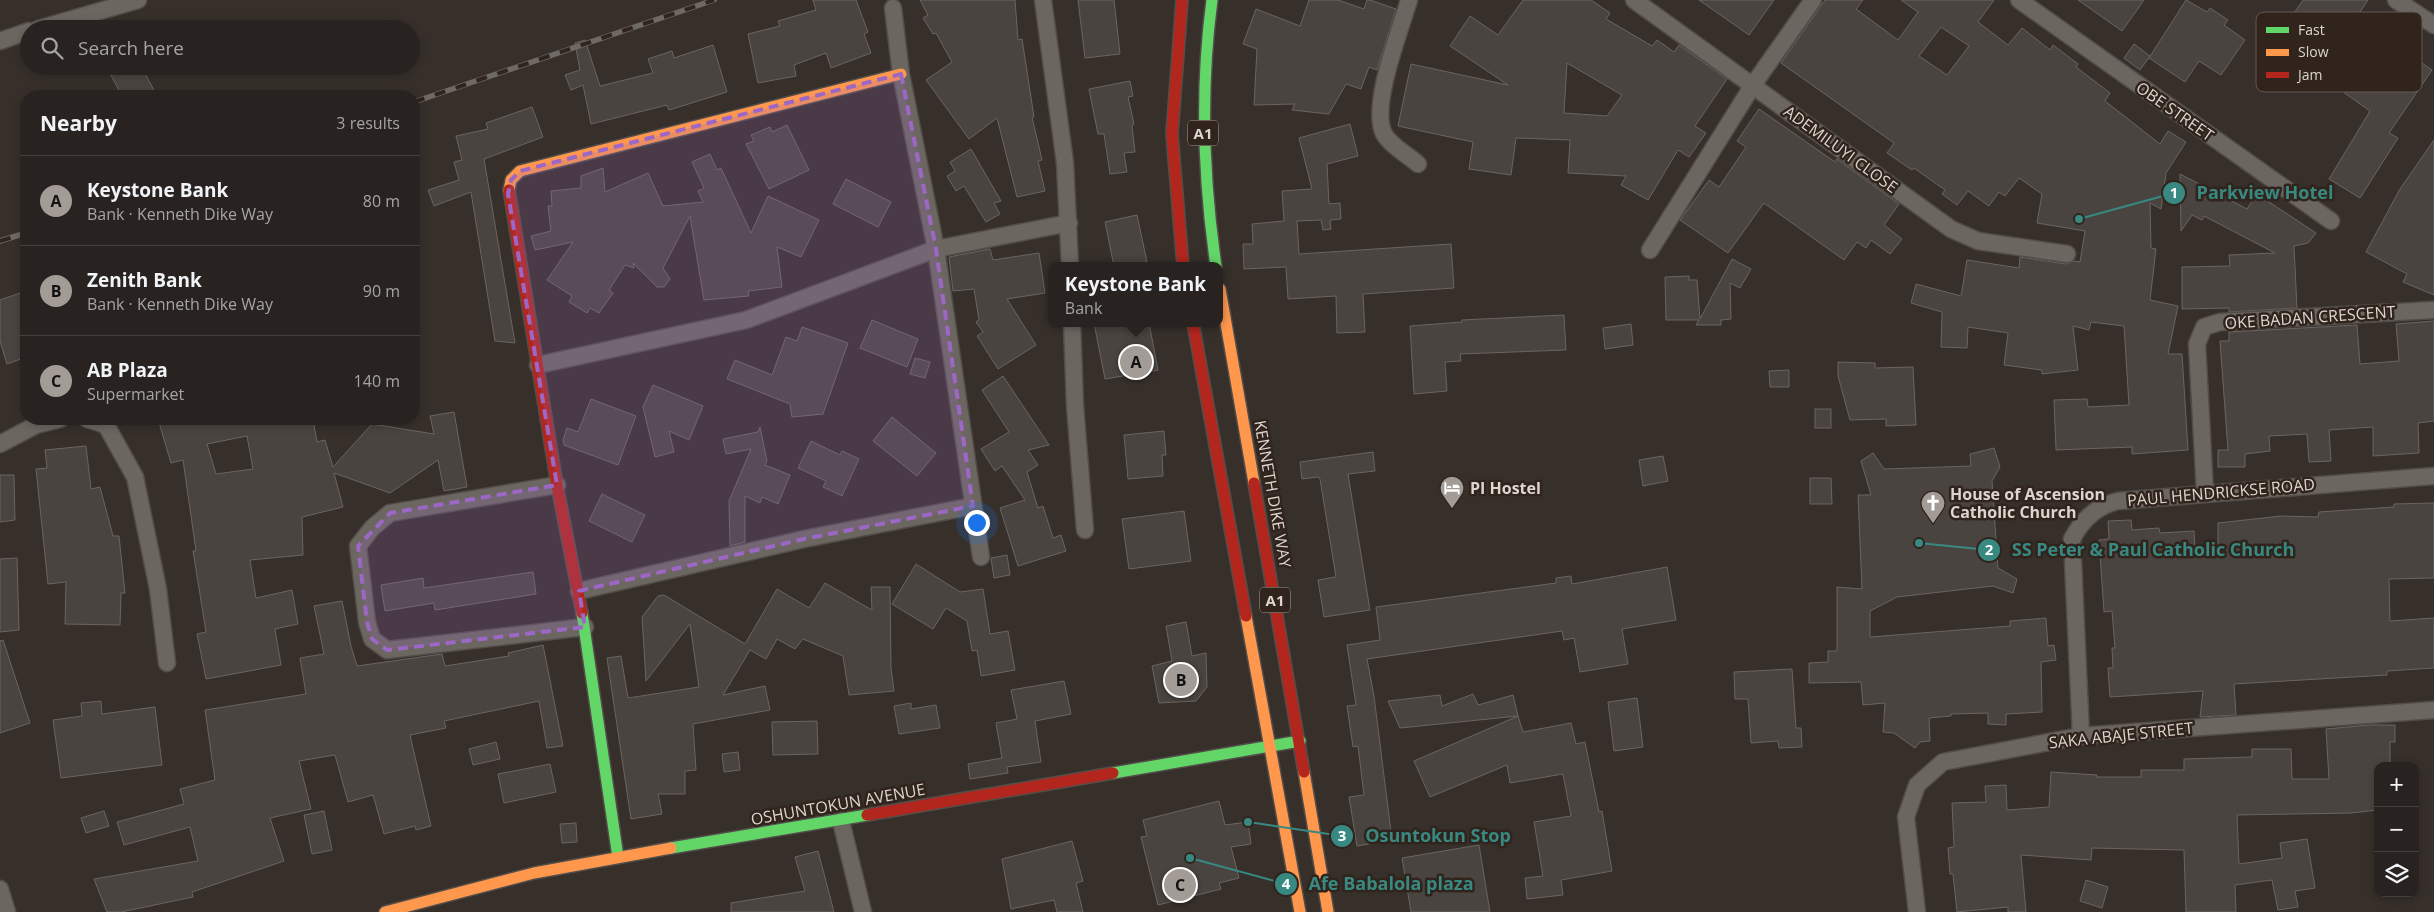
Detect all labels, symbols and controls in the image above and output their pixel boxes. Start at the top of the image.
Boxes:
legend [2256,12,2422,92]
search box [20,20,420,75]
text: Fast [2298,20,2325,39]
icon: search [38,34,66,62]
text: Search here [78,35,184,61]
text: Slow [2298,42,2329,61]
text: Jam [2296,65,2323,84]
street label: OBE STREET [2132,76,2218,146]
street label: ADEMILUYI CLOSE [1780,100,1902,198]
text: Nearby [40,109,117,137]
text: 3 results [336,112,400,134]
road number: A1 [1188,120,1218,146]
callout: Parkview Hotel [2162,176,2344,209]
text: Keystone Bank [87,177,228,203]
text: Parkview Hotel [2197,180,2333,204]
text: 1 [2170,182,2178,202]
text: A [50,190,62,212]
text: 80 m [363,190,400,212]
text: Bank · Kenneth Dike Way [87,203,273,225]
popup [1048,262,1223,327]
text: Zenith Bank [87,267,202,293]
text: Keystone Bank [1065,271,1206,297]
text: B [51,280,61,302]
text: 90 m [363,280,400,302]
text: Bank · Kenneth Dike Way [87,293,273,315]
text: Bank [1065,297,1102,319]
street label: OKE BADAN CRESCENT [2224,300,2396,334]
pin: A [1120,343,1152,381]
text: AB Plaza [87,357,168,383]
text: C [51,370,61,392]
text: 140 m [354,370,400,392]
text: Supermarket [87,383,184,405]
street label: KENNETH DIKE WAY [1249,419,1297,569]
street label: PAUL HENDRICKSE ROAD [2126,473,2316,511]
hotel icon: PI Hostel [1439,475,1465,509]
place label: PI Hostel [1470,477,1541,499]
place label: House of Ascension Catholic Church [1950,483,2105,523]
church icon: House of Ascension Catholic Church [1920,490,1946,524]
your location [964,510,990,536]
callout: SS Peter & Paul Catholic Church [1976,533,2304,566]
text: SS Peter & Paul Catholic Church [2012,537,2294,561]
text: 2 [1985,539,1994,559]
road number: A1 [1260,588,1290,612]
pin: B [1165,661,1197,699]
street label: SAKA ABAJE STREET [2048,716,2194,754]
map controls [2374,762,2419,897]
button: + [2374,762,2419,807]
street label: OSHUNTOKUN AVENUE [749,778,927,830]
button: − [2374,807,2419,852]
callout: Osuntokun Stop [1330,819,1520,852]
text: Osuntokun Stop [1365,823,1511,847]
text: 3 [1338,825,1346,845]
button: layers [2374,852,2419,897]
pin: C [1164,866,1196,904]
callout: Afe Babalola plaza [1273,867,1483,900]
text: Afe Babalola plaza [1308,871,1474,895]
text: 4 [1282,873,1291,893]

